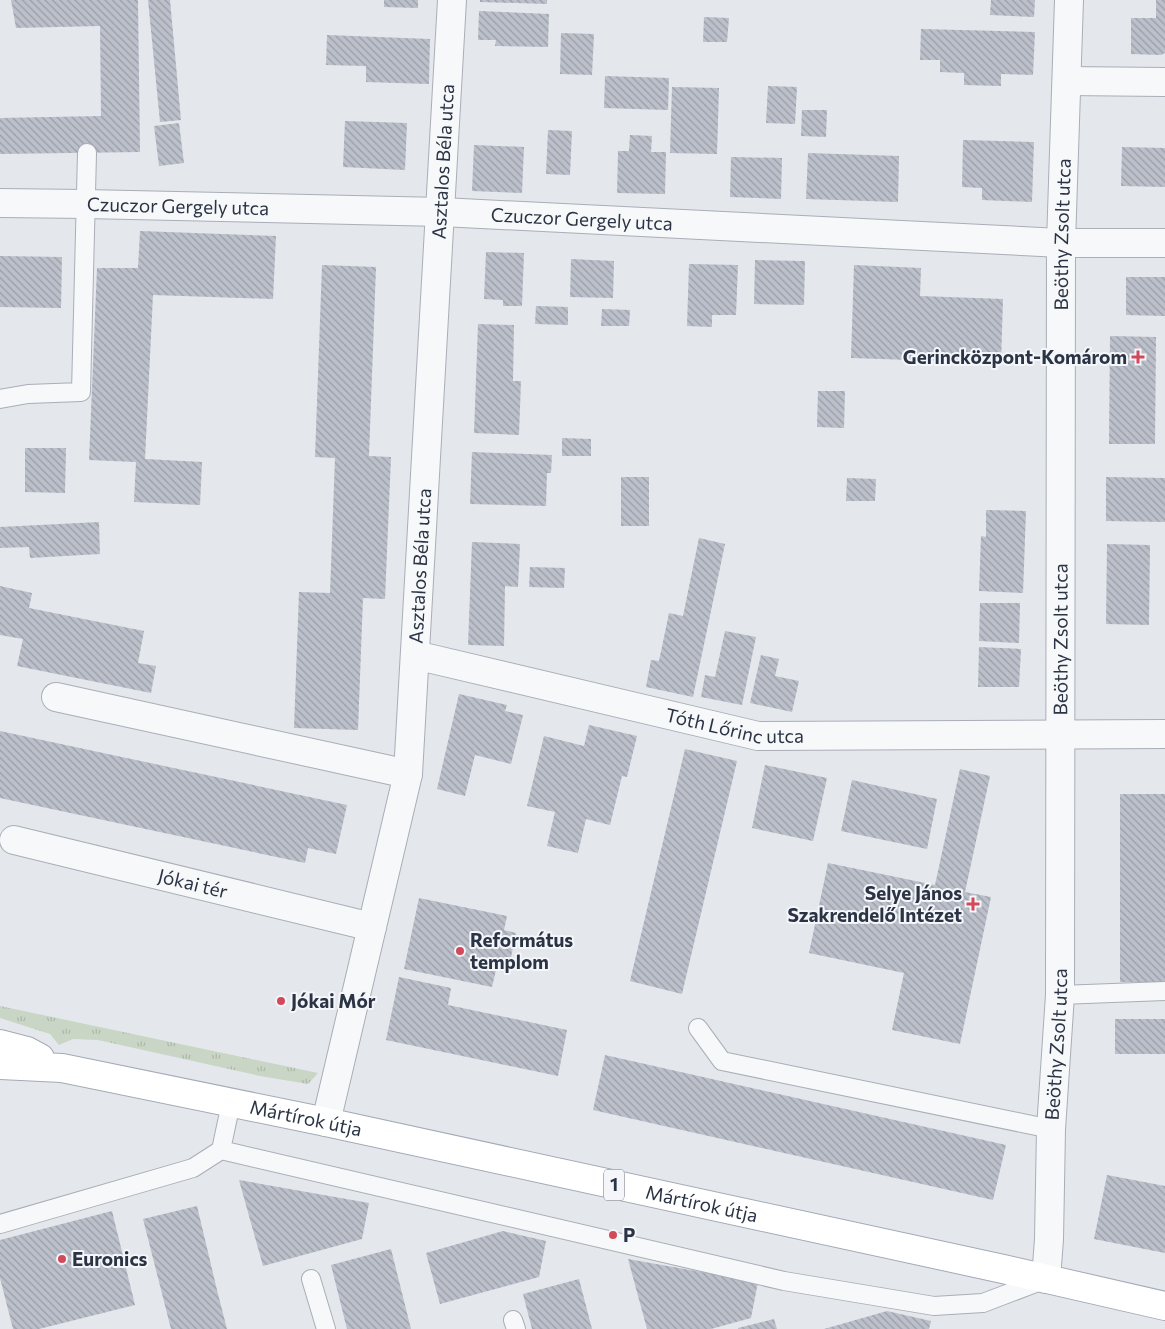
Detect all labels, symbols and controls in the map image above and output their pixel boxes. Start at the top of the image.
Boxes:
street label: Asztalos Béla utca [426,83,458,240]
street label: Beöthy Zsolt utca [1049,158,1075,311]
street label: Czuczor Gergely utca [87,192,269,219]
street label: Czuczor Gergely utca [490,202,673,235]
place label: Gerincközpont-Komárom [903,345,1127,368]
marker: Gerincközpont-Komárom [1131,350,1145,364]
street label: Asztalos Béla utca [403,488,435,644]
street label: Beöthy Zsolt utca [1048,563,1072,716]
street label: Tóth Lőrinc utca [663,703,804,748]
street label: Jókai tér [156,863,230,903]
place label: Selye János Szakrendelő Intézet [787,881,962,926]
marker: Selye János Szakrendelő Intézet [966,897,980,911]
place label: Református templom [470,928,573,973]
marker: Református templom [454,945,466,957]
street label: Beöthy Zsolt utca [1040,968,1071,1121]
place label: Jókai Mór [291,989,376,1012]
marker: Jókai Mór [275,995,287,1007]
street label: Mártírok útja [248,1095,364,1140]
road number: 1 [604,1170,624,1200]
street label: Mártírok útja [644,1180,760,1226]
place label: P [623,1223,635,1246]
marker: P [607,1229,619,1241]
place label: Euronics [72,1247,148,1270]
marker: Euronics [56,1253,68,1265]

